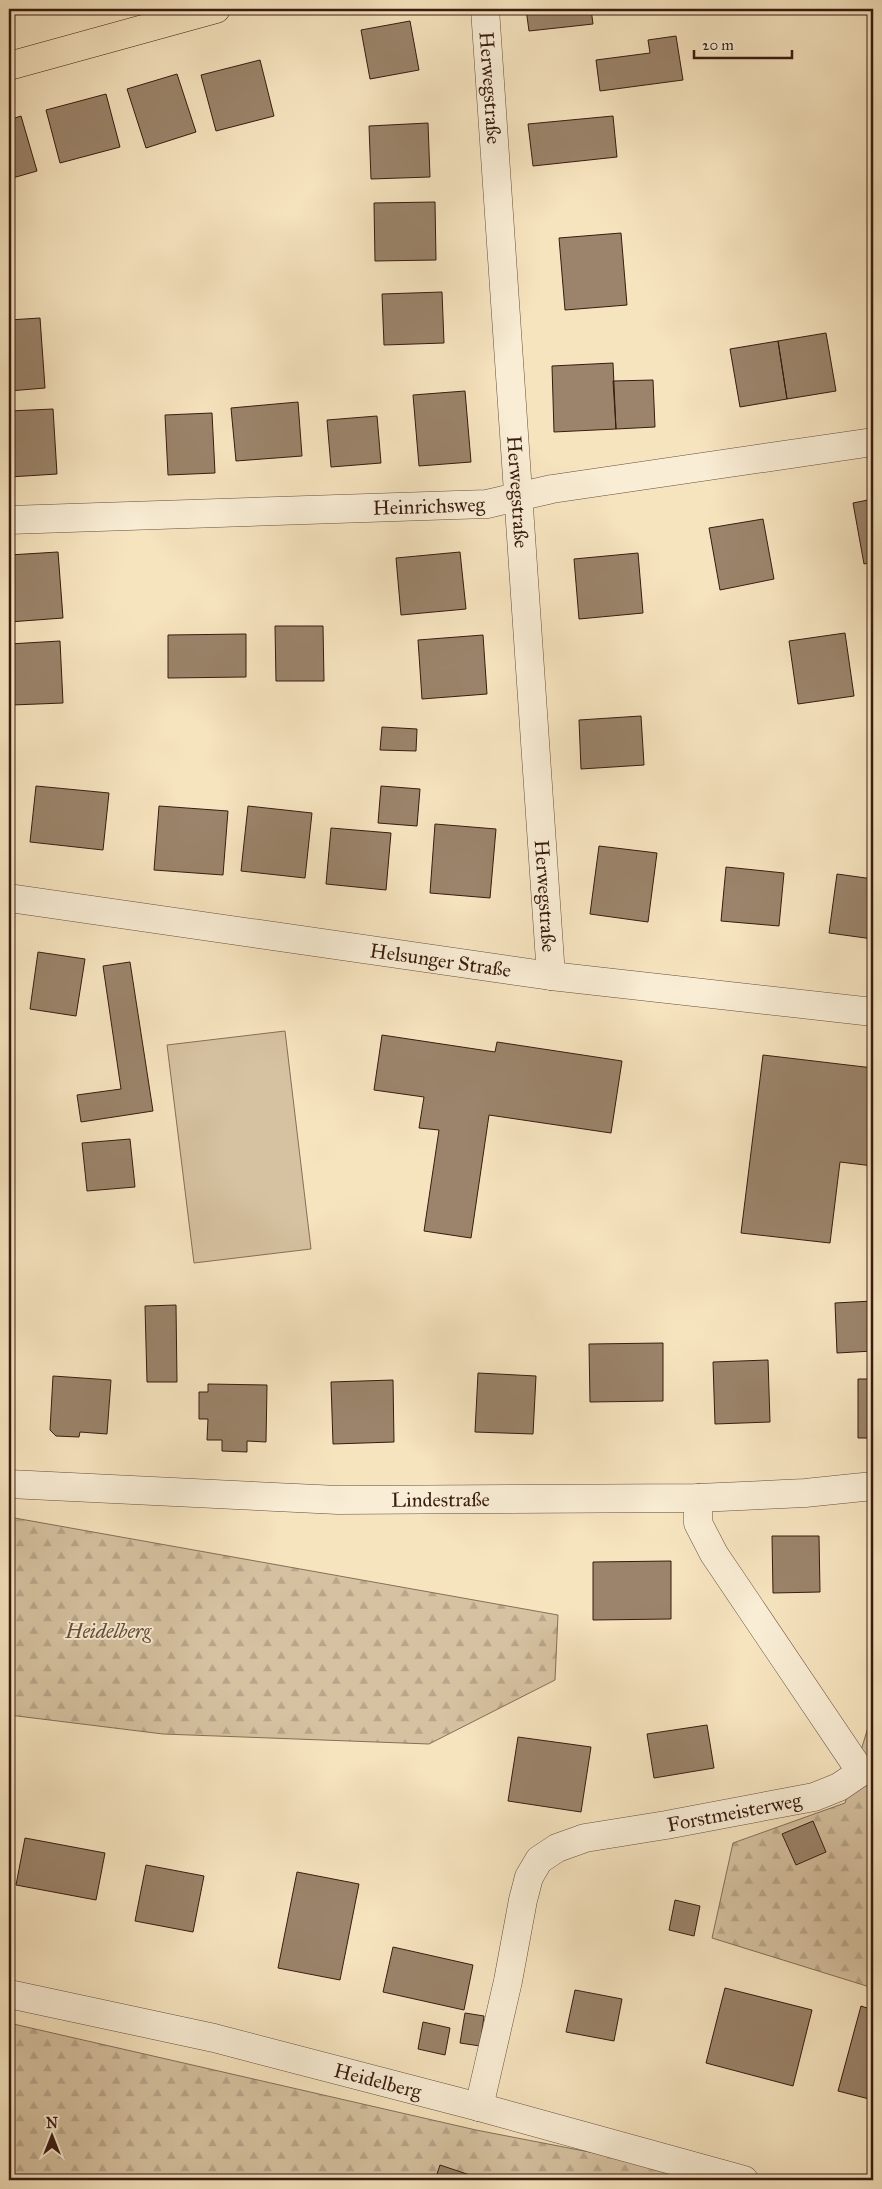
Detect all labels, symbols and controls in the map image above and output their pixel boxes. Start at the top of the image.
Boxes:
scale bar [694,28,792,60]
street label: Herwegstraße [475,31,506,145]
text: 20 m [702,36,734,54]
street label: Herwegstraße [502,435,534,549]
street label: Heinrichsweg [372,492,486,520]
street label: Herwegstraße [530,839,561,953]
street label: Helsunger Straße [368,938,513,982]
street label: Lindestraße [391,1487,490,1512]
park label: Heidelberg [64,1619,152,1643]
street label: Forstmeisterweg [665,1788,804,1837]
street label: Heidelberg [332,2058,425,2105]
north arrow [28,2112,78,2162]
text: N [46,2115,58,2132]

